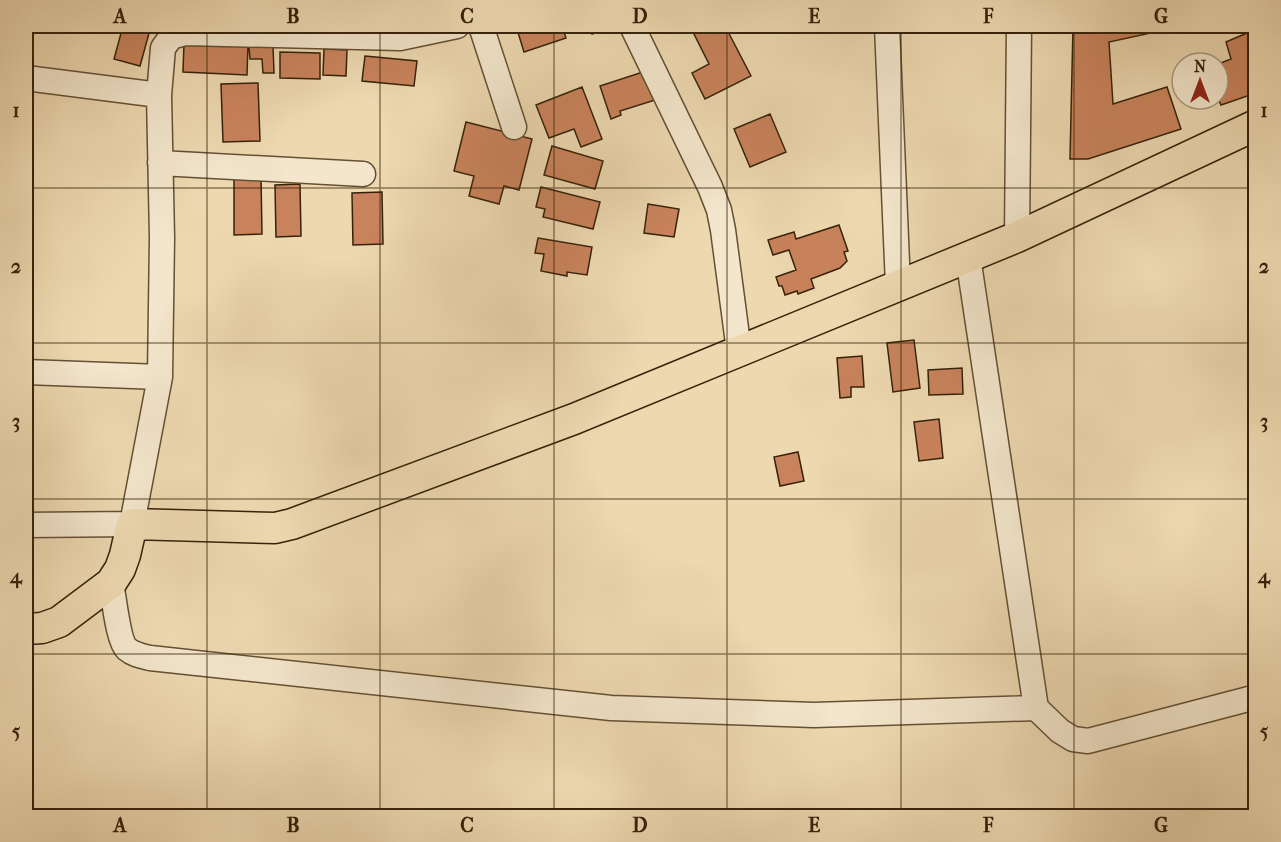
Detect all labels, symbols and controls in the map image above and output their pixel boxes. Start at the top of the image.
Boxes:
text: A [112,5,128,28]
text: B [286,5,300,28]
text: C [460,5,474,28]
text: D [632,5,648,28]
text: E [808,5,820,28]
text: F [982,5,994,28]
text: G [1154,5,1168,28]
north arrow [1170,51,1230,111]
text: N [1194,57,1207,76]
text: 1 [12,99,20,122]
text: 1 [1260,99,1268,122]
text: 2 [11,255,21,278]
text: 2 [1259,255,1269,278]
text: 3 [12,410,20,433]
text: 3 [1260,410,1268,433]
text: 4 [9,565,23,589]
text: 4 [1257,565,1271,589]
text: 5 [12,720,21,743]
text: 5 [1260,720,1269,743]
text: A [112,814,128,837]
text: B [286,814,300,837]
text: C [460,814,474,837]
text: D [632,814,648,837]
text: E [808,814,820,837]
text: F [982,814,994,837]
text: G [1154,814,1168,837]

